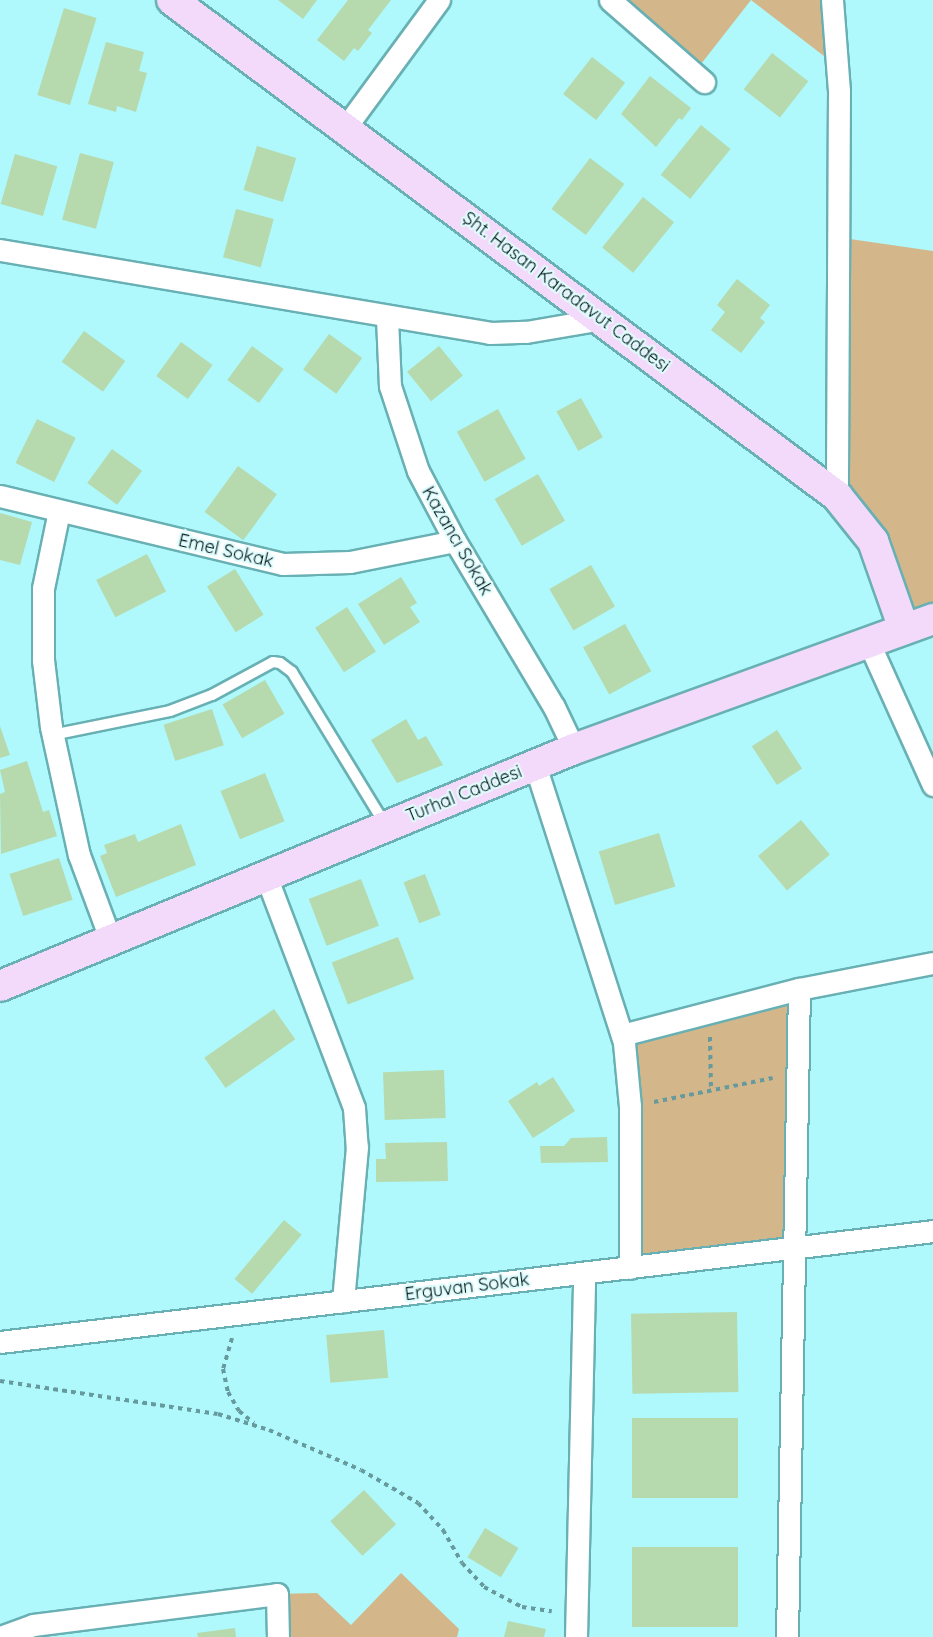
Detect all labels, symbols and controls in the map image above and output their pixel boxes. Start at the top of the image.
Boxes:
street label: Şht. Hasan Karadavut Caddesi [458,207,674,377]
street label: Kazancı Sokak [417,483,497,599]
street label: Emel Sokak [176,530,276,572]
street label: Turhal Caddesi [403,761,525,827]
street label: Erguvan Sokak [404,1269,530,1305]

